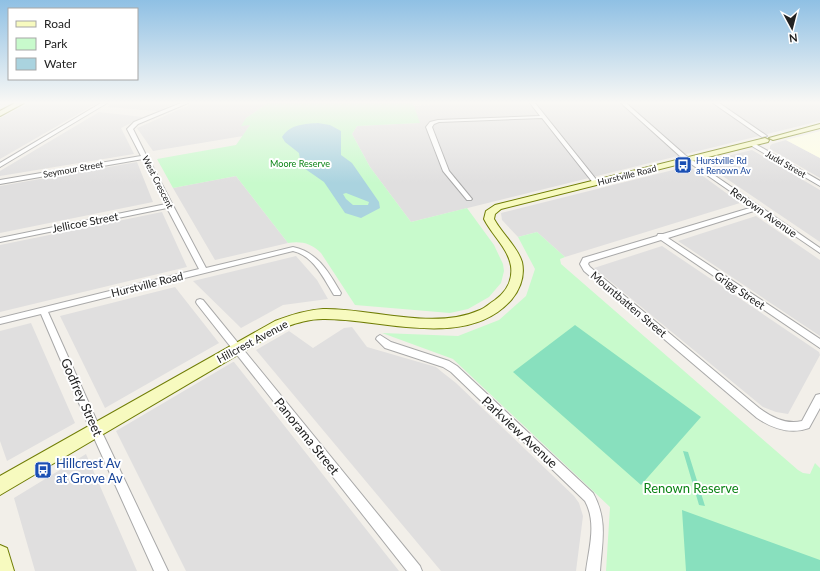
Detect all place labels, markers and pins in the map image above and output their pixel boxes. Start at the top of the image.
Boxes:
bus stop icon: Hurstville Rd at Renown Av [673,155,693,175]
place label: Hurstville Rd at Renown Av [696,155,751,176]
place label: Hillcrest Av at Grove Av [56,455,123,486]
bus stop icon: Hillcrest Av at Grove Av [33,460,53,480]

